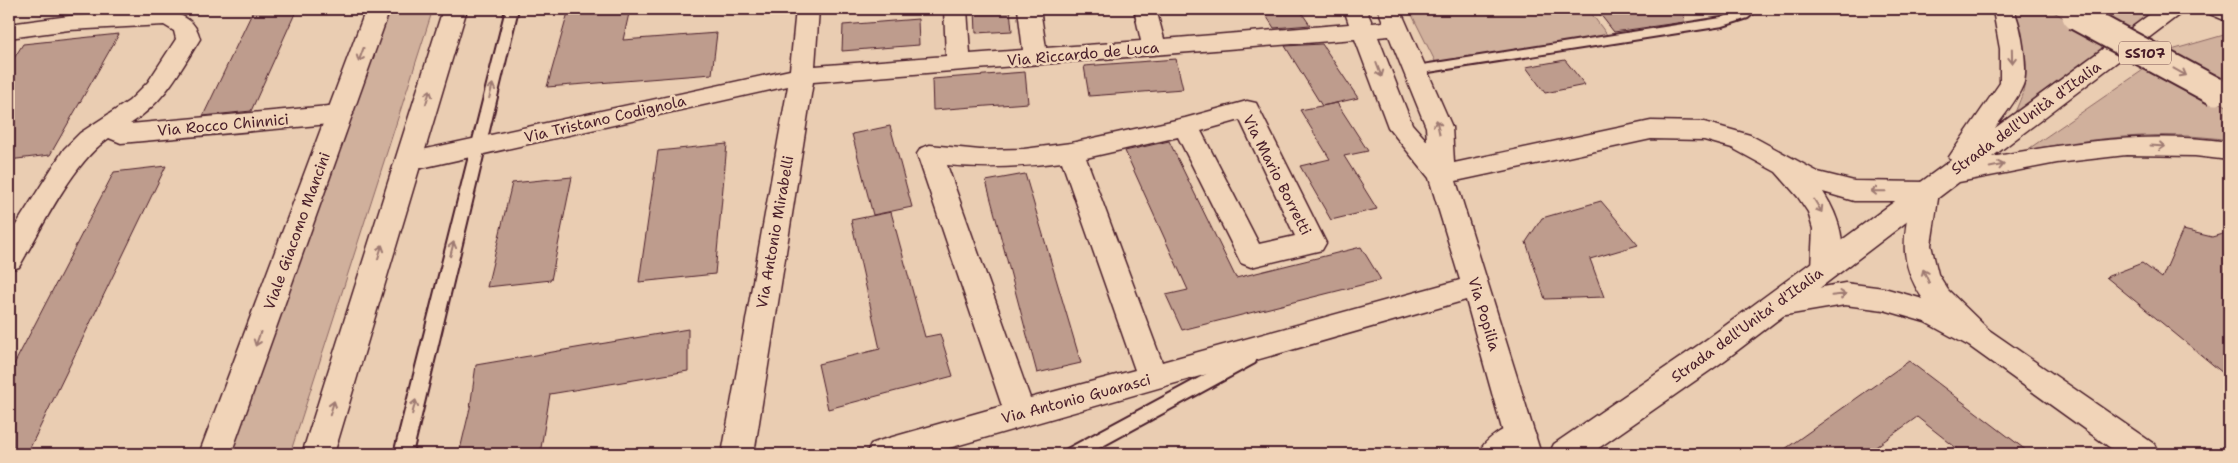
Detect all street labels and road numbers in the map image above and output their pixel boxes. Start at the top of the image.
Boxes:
street label: Via Riccardo de Luca [1006,37,1160,71]
road number: SS107 [2119,42,2171,64]
street label: Strada dell'Unità d'Italia [1947,56,2106,179]
street label: Via Tristano Codignola [522,90,689,147]
street label: Via Rocco Chinnici [156,109,290,141]
street label: Via Mario Borretti [1238,111,1316,239]
street label: Viale Giacomo Mancini [259,149,335,313]
street label: Via Antonio Mirabelli [752,154,798,310]
street label: Strada dell'Unita' d'Italia [1667,263,1828,387]
street label: Via Popilia [1463,275,1505,354]
street label: Via Antonio Guarasci [999,369,1153,429]

